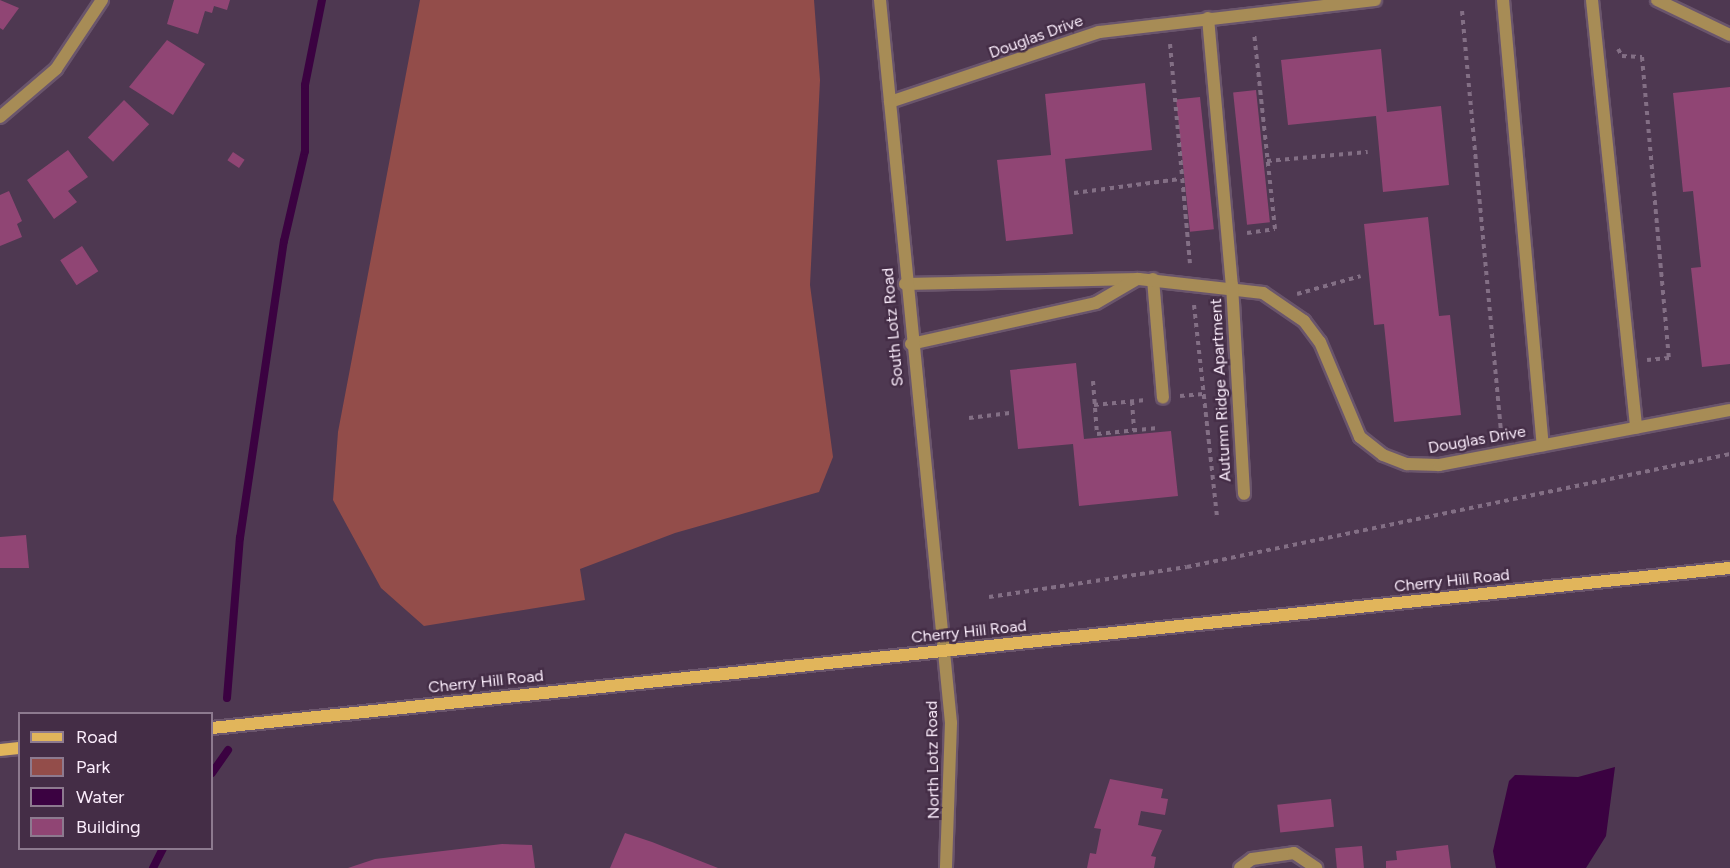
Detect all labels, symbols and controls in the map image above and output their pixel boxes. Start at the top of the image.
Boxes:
street label: Douglas Drive [986,11,1086,63]
street label: South Lotz Road [878,267,908,387]
street label: Autumn Ridge Apartment [1207,298,1235,482]
street label: Douglas Drive [1427,422,1527,458]
street label: Cherry Hill Road [1393,565,1511,597]
street label: Cherry Hill Road [910,616,1028,648]
street label: Cherry Hill Road [427,666,545,698]
street label: North Lotz Road [922,701,944,819]
legend [18,712,213,850]
text: Road [76,726,117,748]
text: Park [76,756,110,778]
text: Water [76,786,124,808]
text: Building [76,816,141,838]

